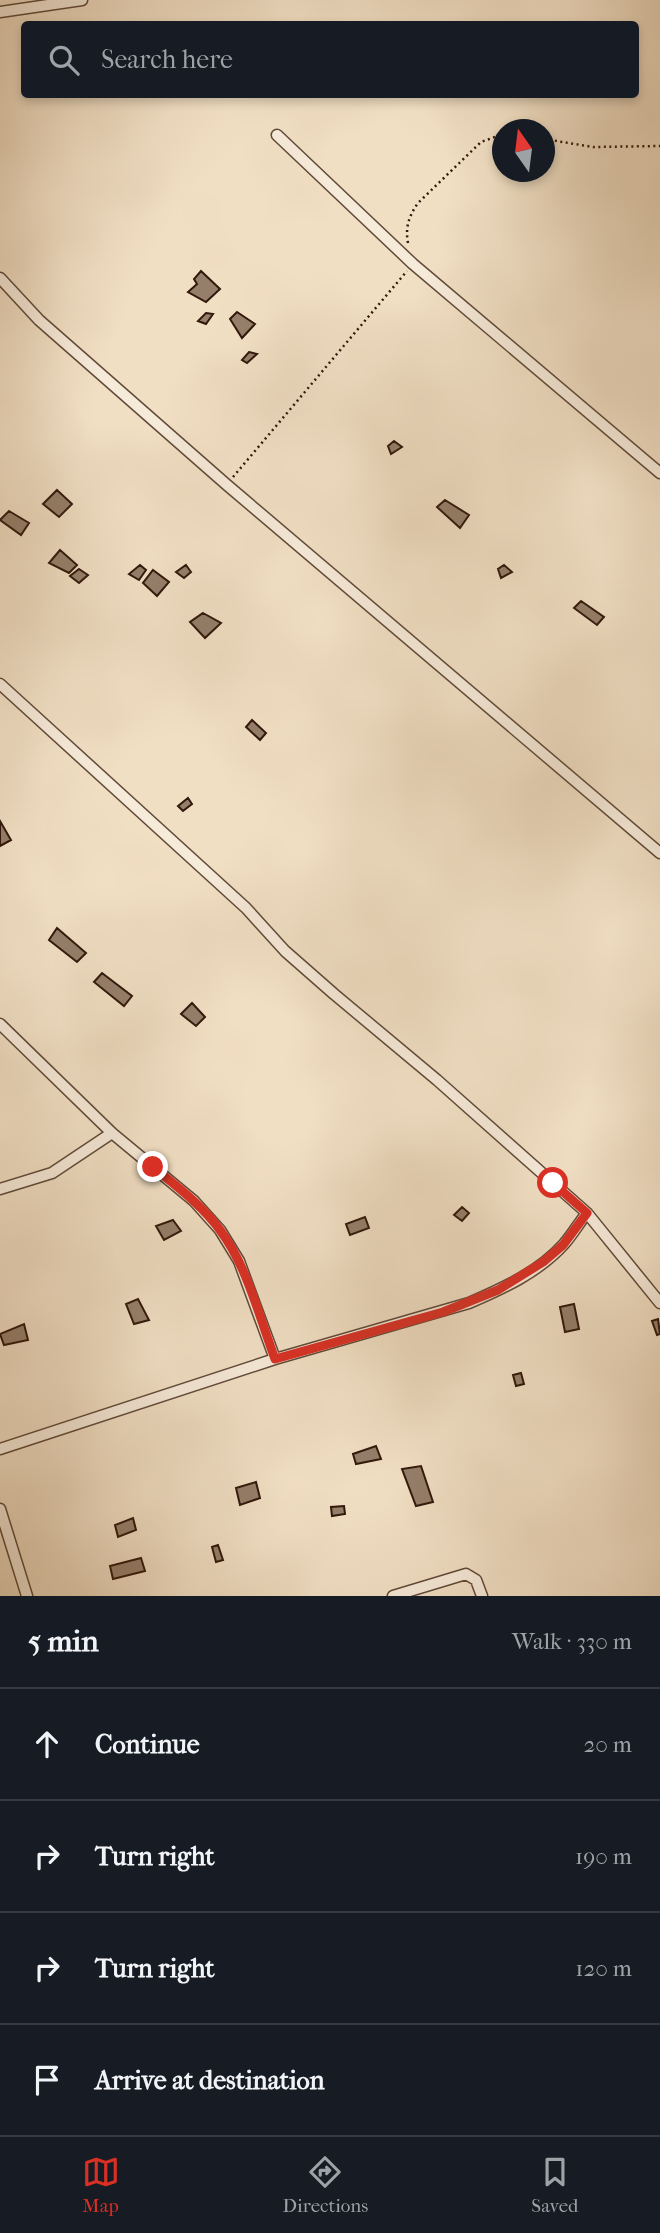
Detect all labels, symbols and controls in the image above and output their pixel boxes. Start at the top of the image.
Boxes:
search box [21,21,639,98]
icon: search [45,41,83,79]
text: Search here [101,44,233,75]
north arrow [492,119,555,182]
route end [137,1151,168,1182]
route start [537,1167,568,1198]
text: 5 min [28,1624,99,1659]
text: Walk · 330 m [512,1628,632,1655]
icon: ahead [28,1725,66,1763]
text: Continue [95,1729,200,1760]
text: 20 m [583,1731,632,1758]
icon: right [28,1837,66,1875]
text: Turn right [95,1841,215,1872]
text: 190 m [575,1843,632,1870]
icon: right [28,1949,66,1987]
text: Turn right [95,1953,215,1984]
text: 120 m [575,1955,632,1982]
icon: arrive [28,2061,66,2099]
text: Arrive at destination [95,2065,325,2096]
tab: Map [82,2153,120,2217]
tab: Directions [283,2153,368,2217]
tab: Saved [531,2153,578,2217]

